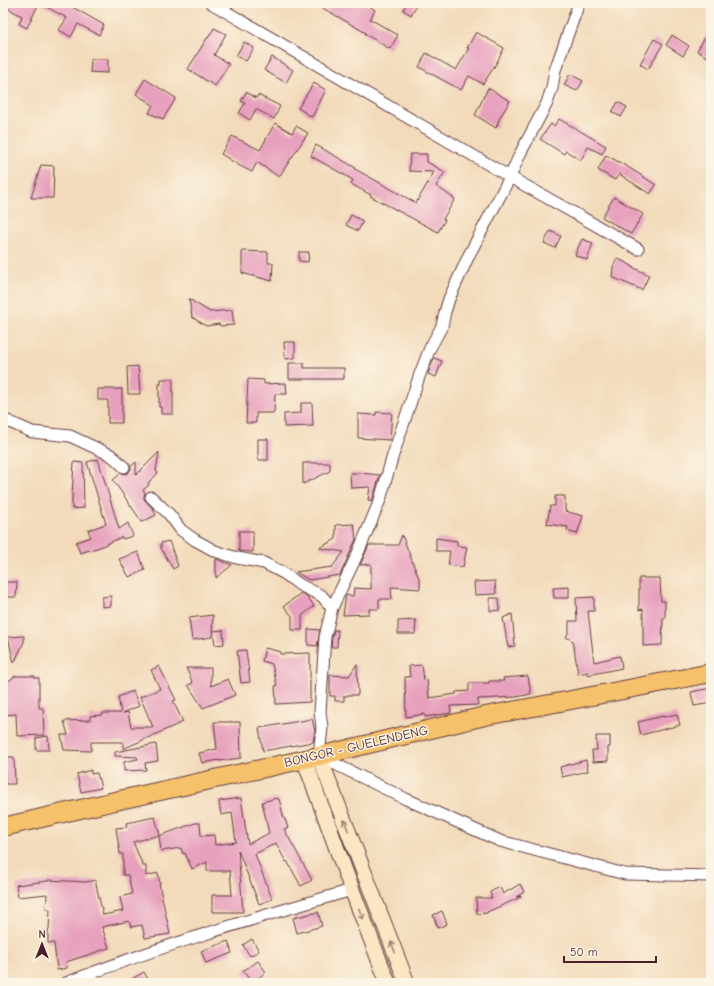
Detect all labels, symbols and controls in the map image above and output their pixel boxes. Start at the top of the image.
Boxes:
street label: BONGOR - GUELENDENG [283,722,429,770]
one-way arrow [342,820,350,832]
one-way arrow [358,907,366,919]
north arrow [22,924,62,964]
text: N [38,928,46,941]
scale bar [564,938,656,964]
one-way arrow [388,941,396,953]
text: 50 m [570,945,598,959]

